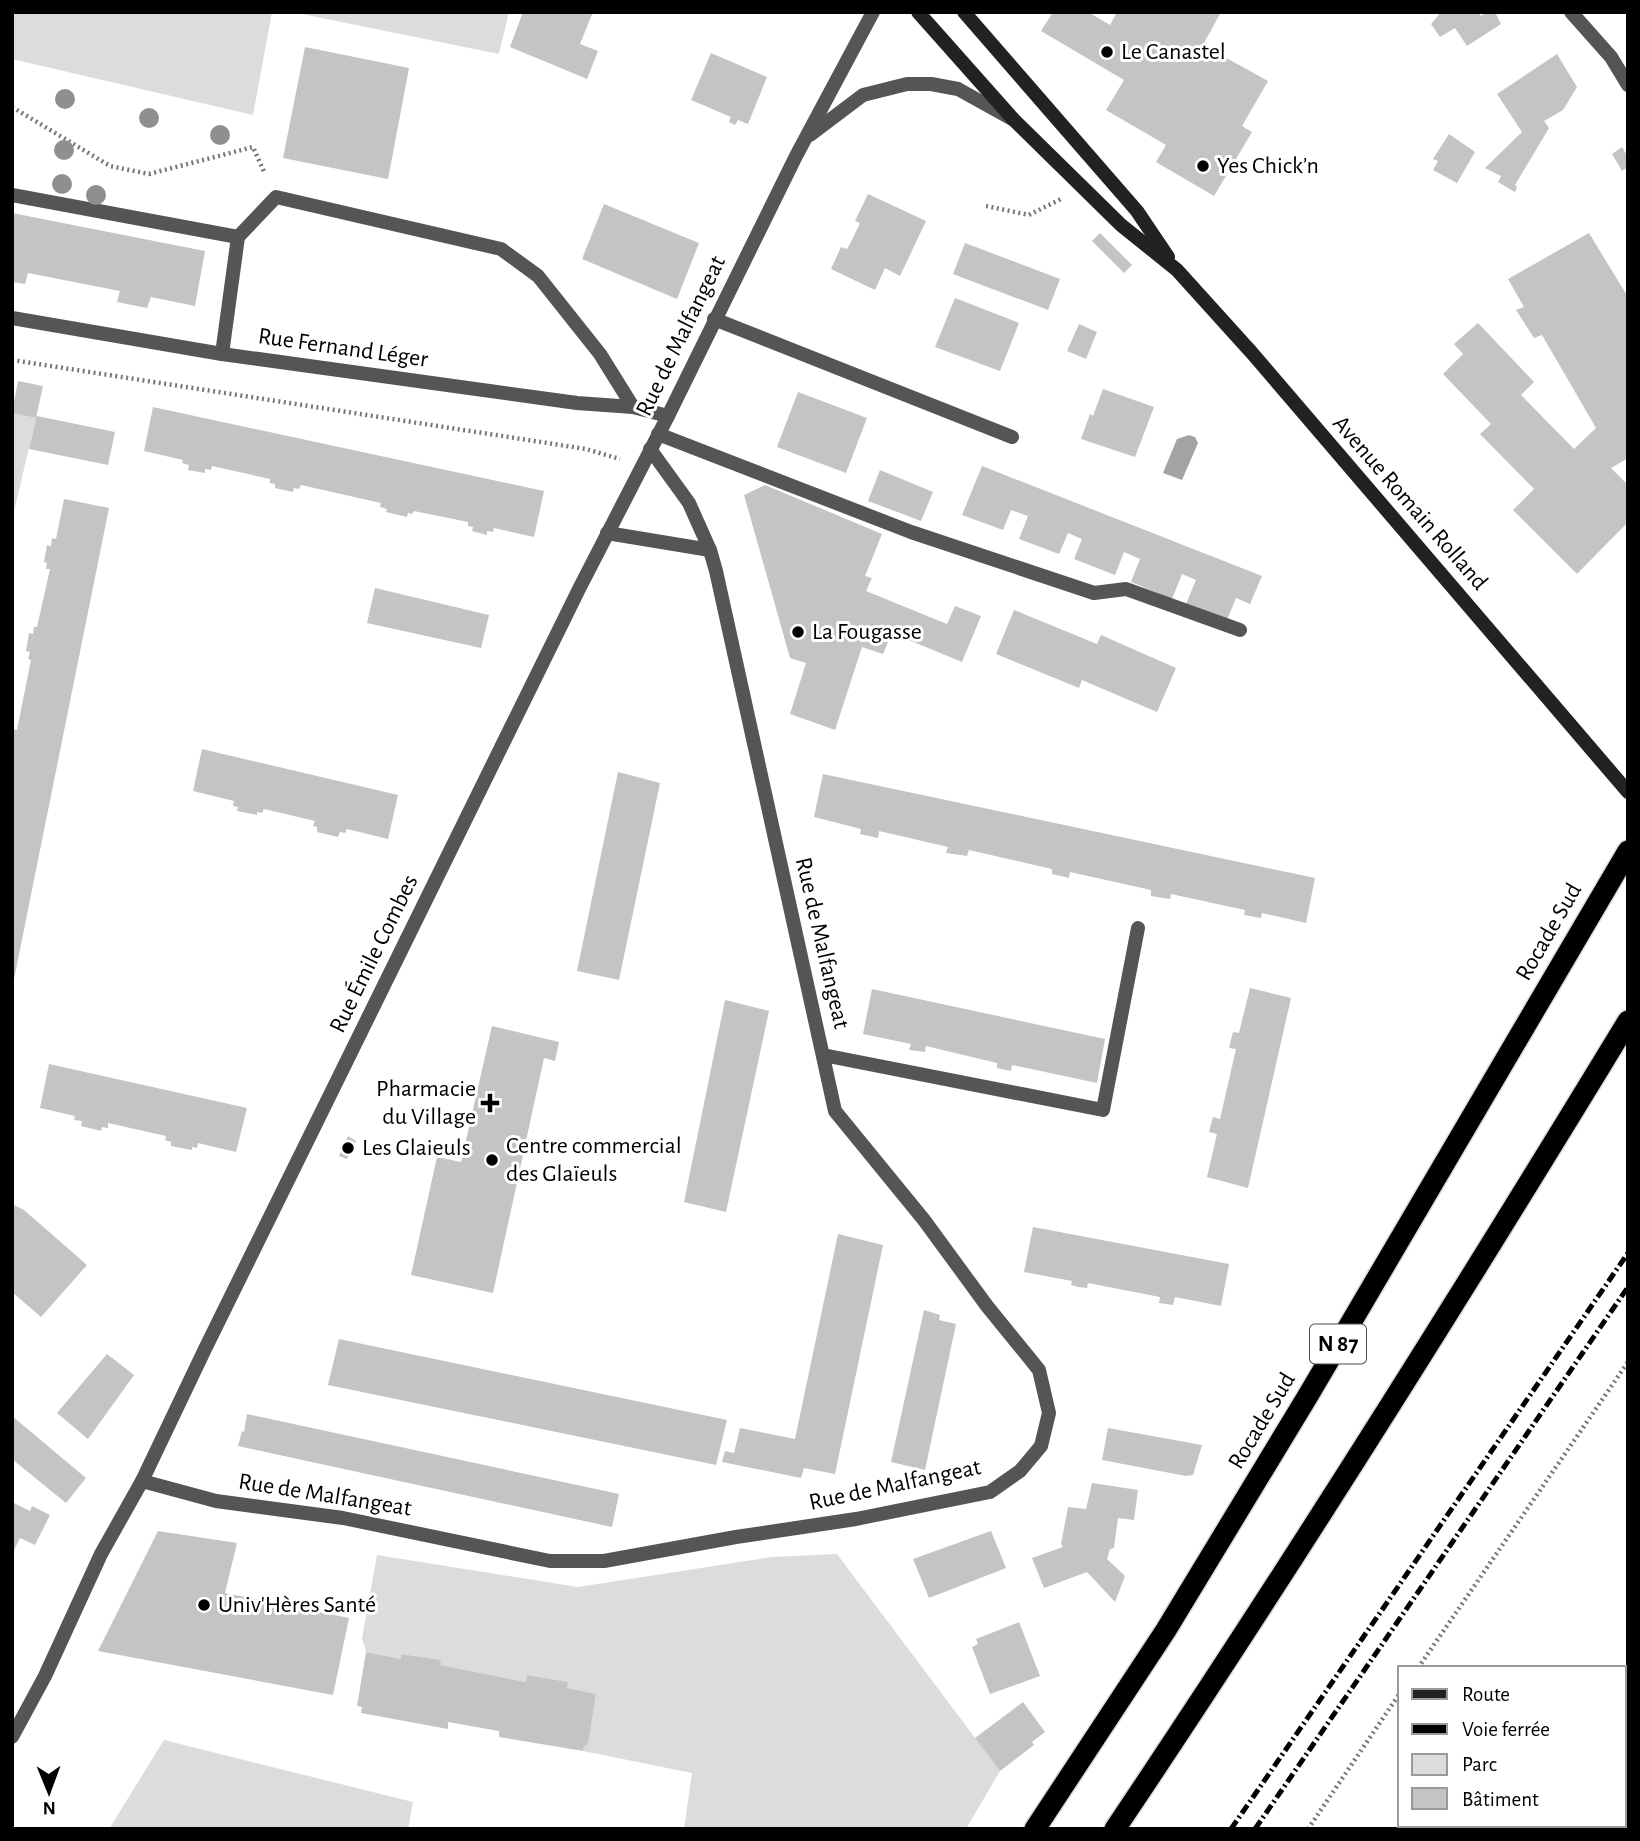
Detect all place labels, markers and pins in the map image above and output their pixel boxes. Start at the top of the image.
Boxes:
place label: Le Canastel [1121,40,1226,64]
marker: Le Canastel [1099,44,1115,60]
place label: Yes Chick’n [1217,154,1319,178]
marker: Yes Chick’n [1195,158,1211,174]
place label: La Fougasse [812,620,922,644]
marker: La Fougasse [790,624,806,640]
place label: Pharmacie du Village [376,1077,476,1129]
marker: Pharmacie du Village [482,1095,498,1111]
place label: Centre commercial des Glaïeuls [506,1134,682,1186]
place label: Les Glaieuls [362,1136,471,1160]
marker: Les Glaieuls [340,1140,356,1156]
marker: Centre commercial des Glaïeuls [484,1152,500,1168]
place label: Univ'Hères Santé [218,1593,376,1617]
marker: Univ'Hères Santé [196,1597,212,1613]

